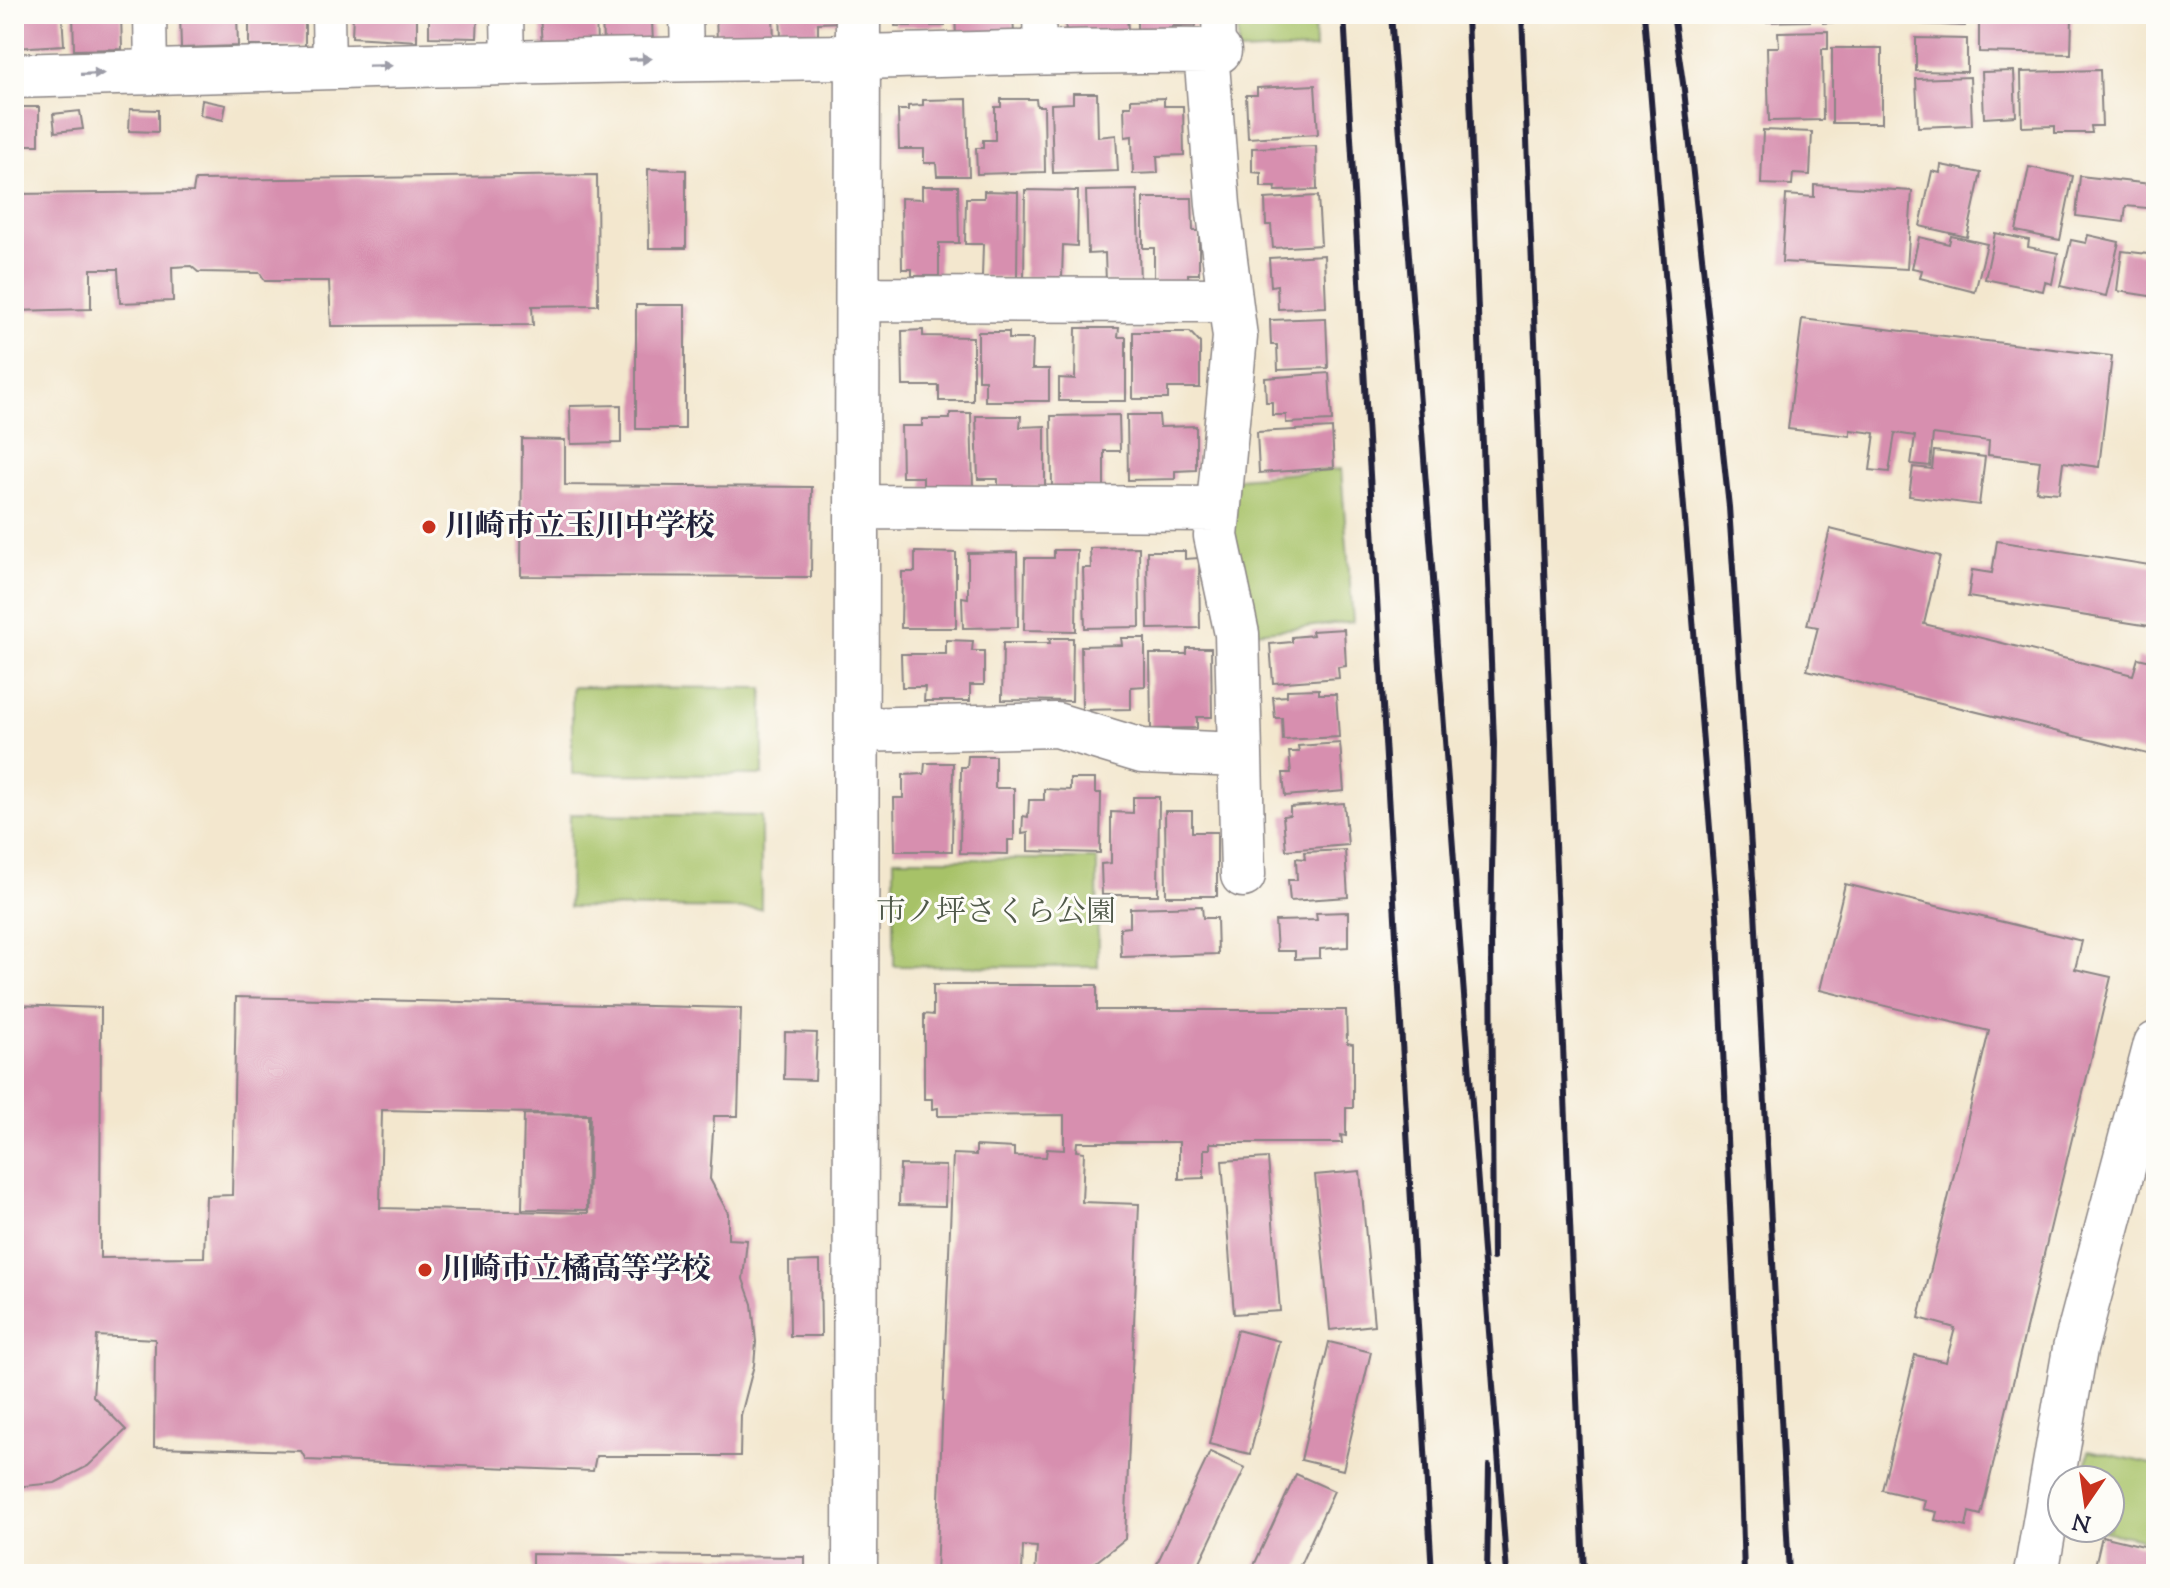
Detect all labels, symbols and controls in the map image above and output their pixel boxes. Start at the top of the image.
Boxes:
one-way arrow [628,53,653,66]
one-way arrow [368,60,393,73]
one-way arrow [80,67,105,80]
place label: 川崎市立玉川中学校 [445,506,715,549]
marker: 川崎市立玉川中学校 [420,518,438,536]
park label: 市ノ坪さくら公園 [876,892,1116,935]
place label: 川崎市立橘高等学校 [441,1249,711,1292]
marker: 川崎市立橘高等学校 [416,1261,434,1279]
north arrow [2046,1464,2126,1544]
text: N [2070,1503,2094,1538]

